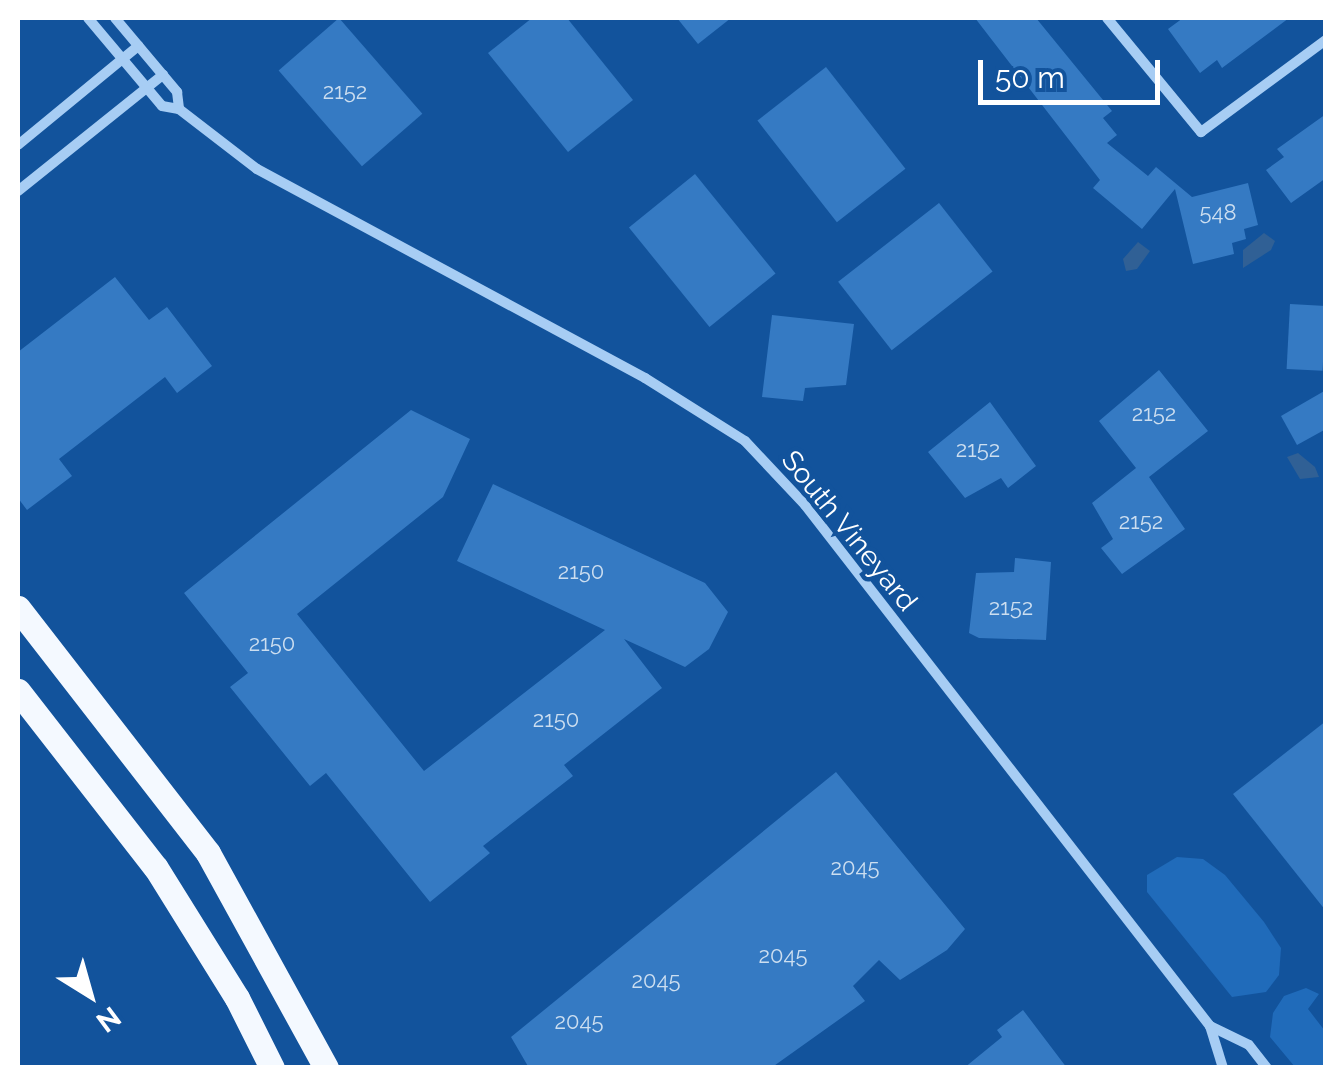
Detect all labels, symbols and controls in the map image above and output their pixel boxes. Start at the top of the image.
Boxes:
scale bar [983,40,1166,102]
text: 50 m [995,60,1065,95]
house number: 2152 [323,79,367,105]
house number: 548 [1199,200,1237,226]
house number: 2152 [1132,401,1176,427]
house number: 2152 [956,437,1000,463]
street label: South Vineyard [774,444,924,618]
house number: 2152 [1119,509,1163,535]
house number: 2150 [558,559,604,585]
house number: 2152 [989,595,1033,621]
house number: 2150 [249,631,295,657]
house number: 2150 [533,707,579,733]
house number: 2045 [831,855,879,881]
house number: 2045 [759,943,807,969]
north arrow [40,945,140,1045]
house number: 2045 [632,968,680,994]
text: N [90,1000,127,1039]
house number: 2045 [555,1009,603,1035]

